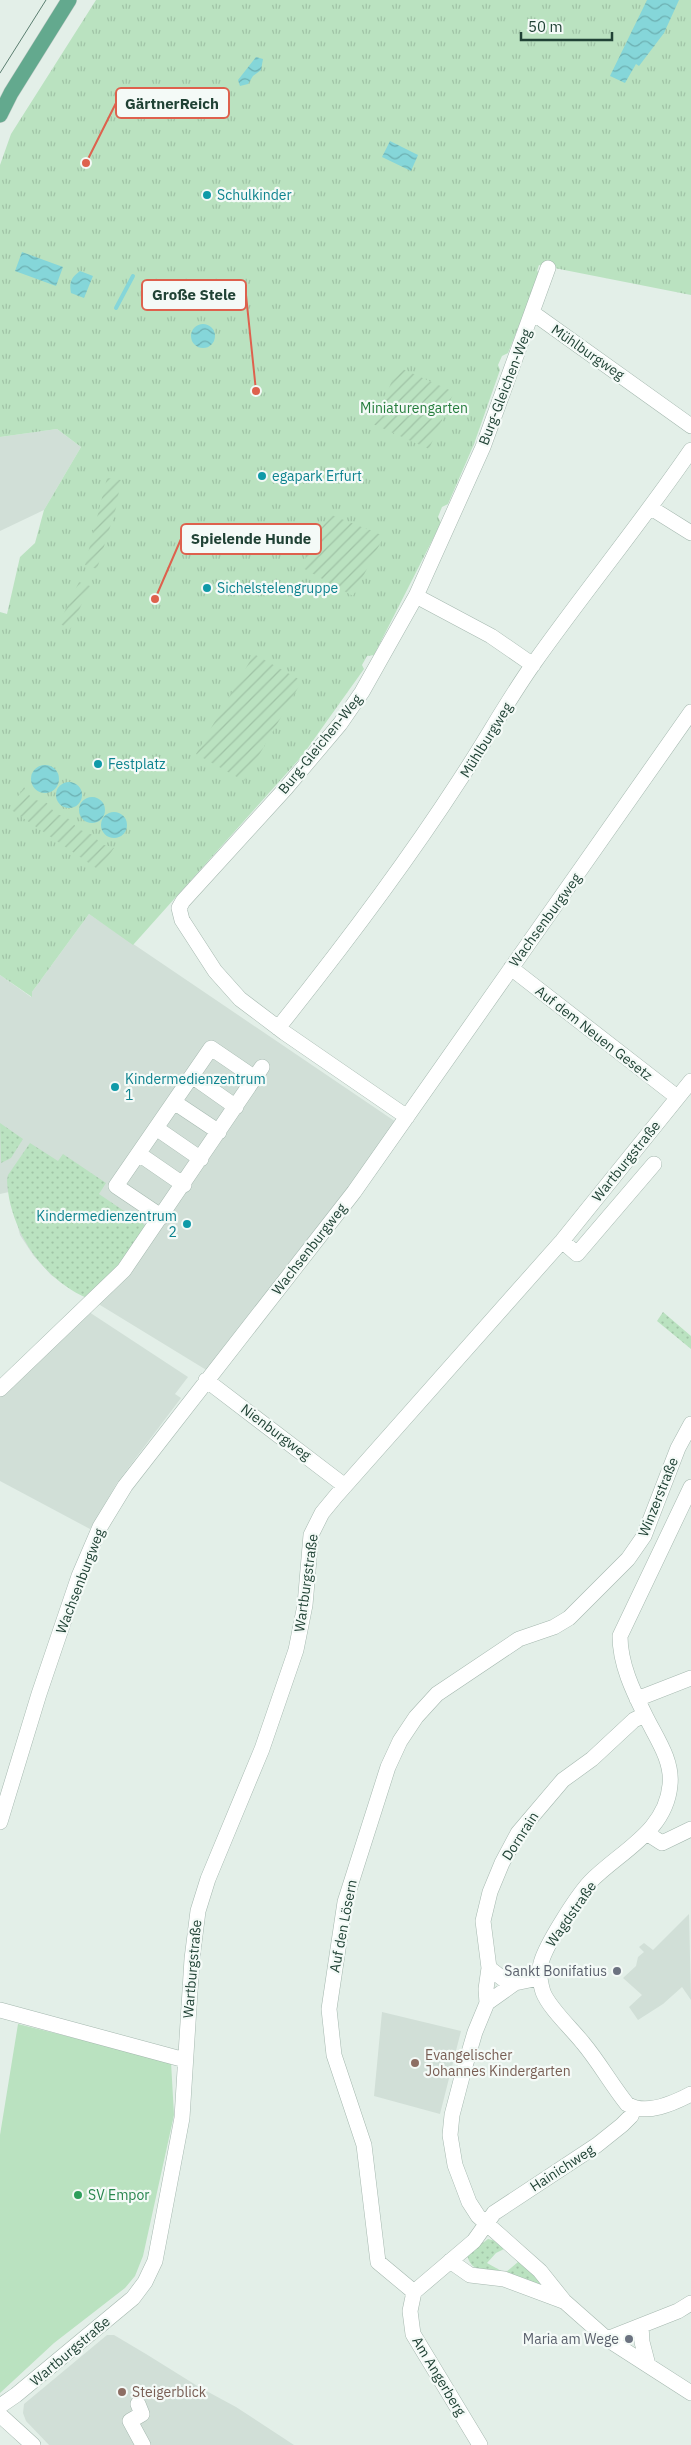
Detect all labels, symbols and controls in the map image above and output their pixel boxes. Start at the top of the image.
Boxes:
scale bar [521,10,612,42]
text: 50 m [528,17,563,36]
callout: GärtnerReich [116,88,229,118]
text: GärtnerReich [125,94,219,113]
place label: Schulkinder [217,186,292,204]
marker: Schulkinder [201,189,213,201]
callout: Große Stele [142,280,246,310]
text: Große Stele [152,285,236,304]
street label: Mühlburgweg [548,320,629,384]
street label: Burg-Gleichen-Weg [475,326,536,448]
park label: Miniaturengarten [360,399,468,417]
place label: egapark Erfurt [272,467,362,485]
marker: egapark Erfurt [256,470,268,482]
callout: Spielende Hunde [181,524,321,554]
text: Spielende Hunde [191,529,311,548]
place label: Sichelstelengruppe [217,579,339,597]
marker: Sichelstelengruppe [201,582,213,594]
street label: Burg-Gleichen-Weg [274,690,366,798]
street label: Mühlburgweg [456,699,517,781]
place label: Festplatz [108,755,166,773]
marker: Festplatz [92,758,104,770]
street label: Wachsenburgweg [505,869,585,970]
street label: Auf dem Neuen Gesetz [532,982,657,1085]
place label: Kindermedienzentrum 1 [125,1070,266,1104]
marker: Kindermedienzentrum 1 [109,1081,121,1093]
street label: Wartburgstraße [588,1117,664,1205]
street label: Wachsenburgweg [268,1199,351,1298]
place label: Kindermedienzentrum 2 [36,1207,177,1241]
marker: Kindermedienzentrum 2 [181,1218,193,1230]
street label: Nienburgweg [237,1400,315,1465]
street label: Winzerstraße [634,1454,682,1539]
street label: Wachsenburgweg [52,1525,109,1636]
street label: Wartburgstraße [290,1532,322,1633]
street label: Dornrain [498,1808,542,1864]
street label: Wagdstraße [542,1877,600,1950]
street label: Auf den Lösern [325,1878,361,1974]
street label: Wartburgstraße [179,1919,205,2019]
place label: Sankt Bonifatius [504,1962,607,1980]
marker: Sankt Bonifatius [611,1965,623,1977]
place label: Evangelischer Johannes Kindergarten [425,2046,571,2080]
marker: Evangelischer Johannes Kindergarten [409,2057,421,2069]
street label: Hainichweg [526,2140,598,2195]
place label: SV Empor [88,2186,149,2204]
marker: SV Empor [72,2189,84,2201]
street label: Wartburgstraße [26,2312,114,2390]
place label: Maria am Wege [523,2330,619,2348]
street label: Am Angerberg [408,2333,470,2420]
marker: Maria am Wege [623,2333,635,2345]
place label: Steigerblick [132,2383,207,2401]
marker: Steigerblick [116,2386,128,2398]

